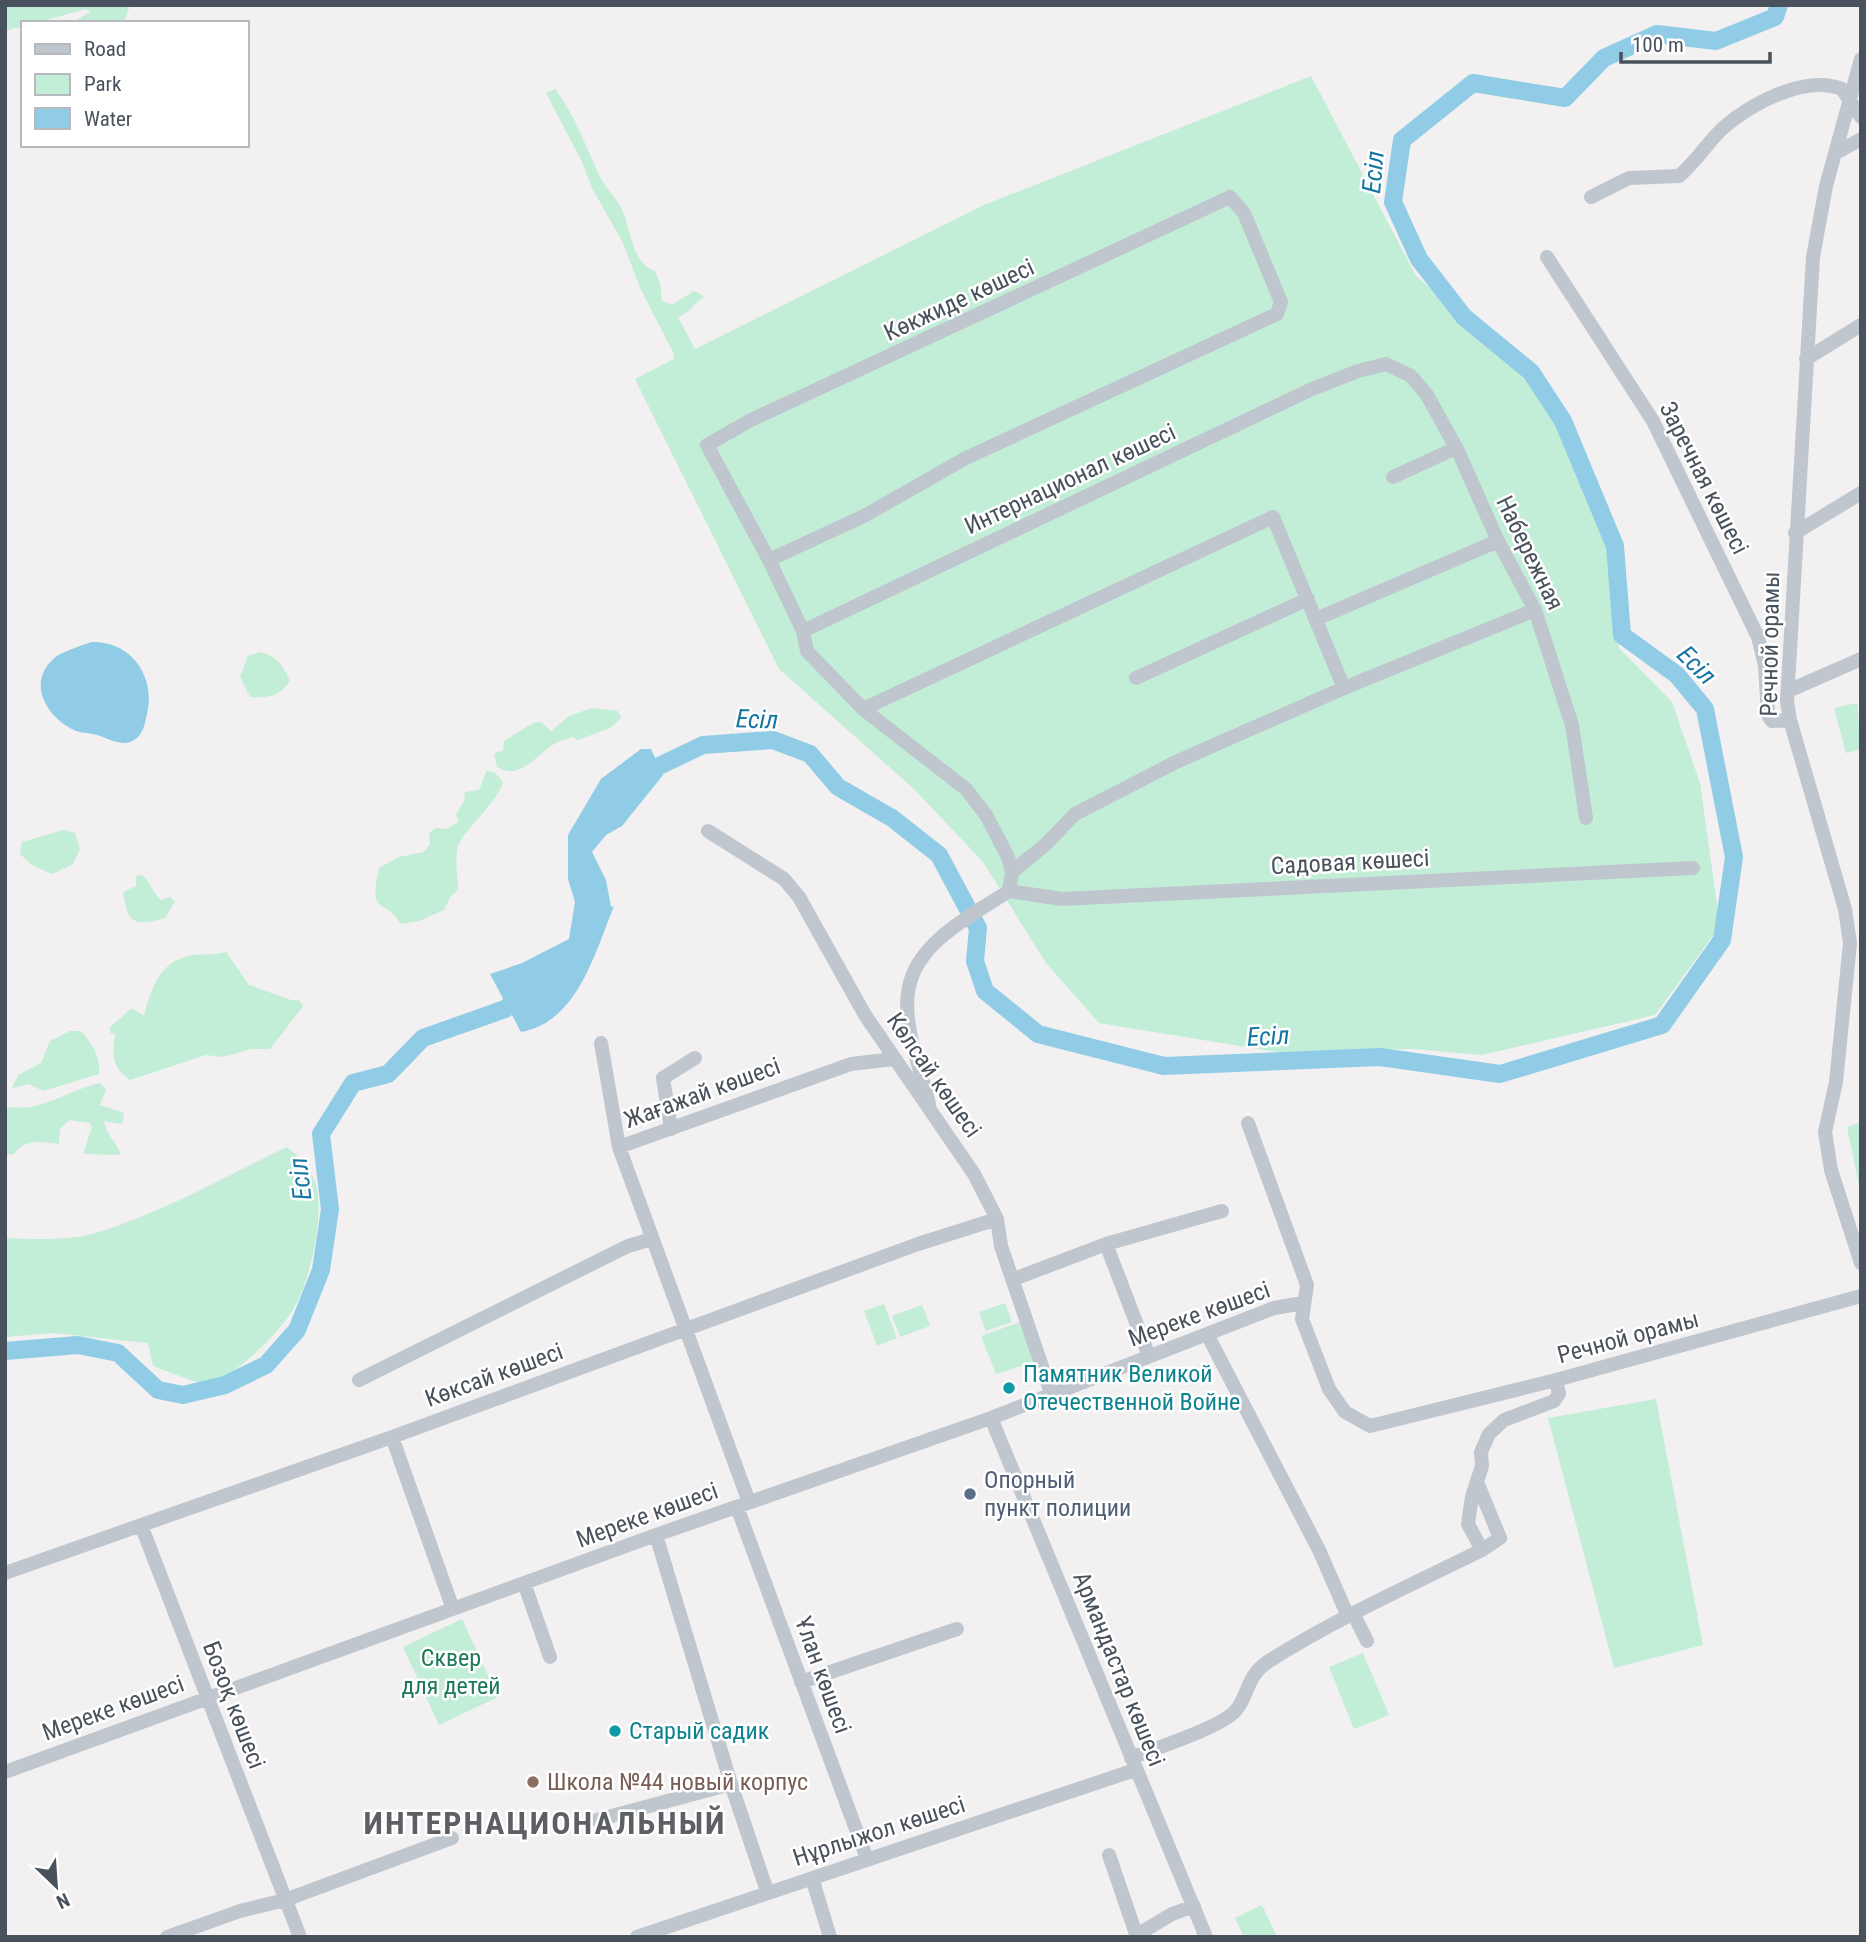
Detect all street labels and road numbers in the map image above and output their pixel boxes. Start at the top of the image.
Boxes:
street label: Көкжиде көшесі [879,253,1039,347]
street label: Заречная көшесі [1654,397,1754,559]
street label: Интернационал көшесі [960,418,1180,540]
street label: Набережная [1490,491,1570,615]
street label: Речной орамы [1755,571,1785,717]
street label: Садовая көшесі [1270,844,1430,880]
street label: Көлсай көшесі [881,1007,987,1143]
street label: Жағажай көшесі [620,1052,784,1134]
street label: Мереке көшесі [1124,1275,1274,1353]
street label: Речной орамы [1554,1305,1702,1369]
street label: Көксай көшесі [421,1337,567,1413]
street label: Мереке көшесі [572,1476,722,1554]
street label: Армандастар көшесі [1067,1568,1171,1770]
street label: Ұлан көшесі [789,1613,857,1737]
street label: Бозоқ көшесі [197,1637,271,1773]
street label: Мереке көшесі [38,1669,188,1747]
street label: Нұрлыжол көшесі [790,1790,968,1872]

